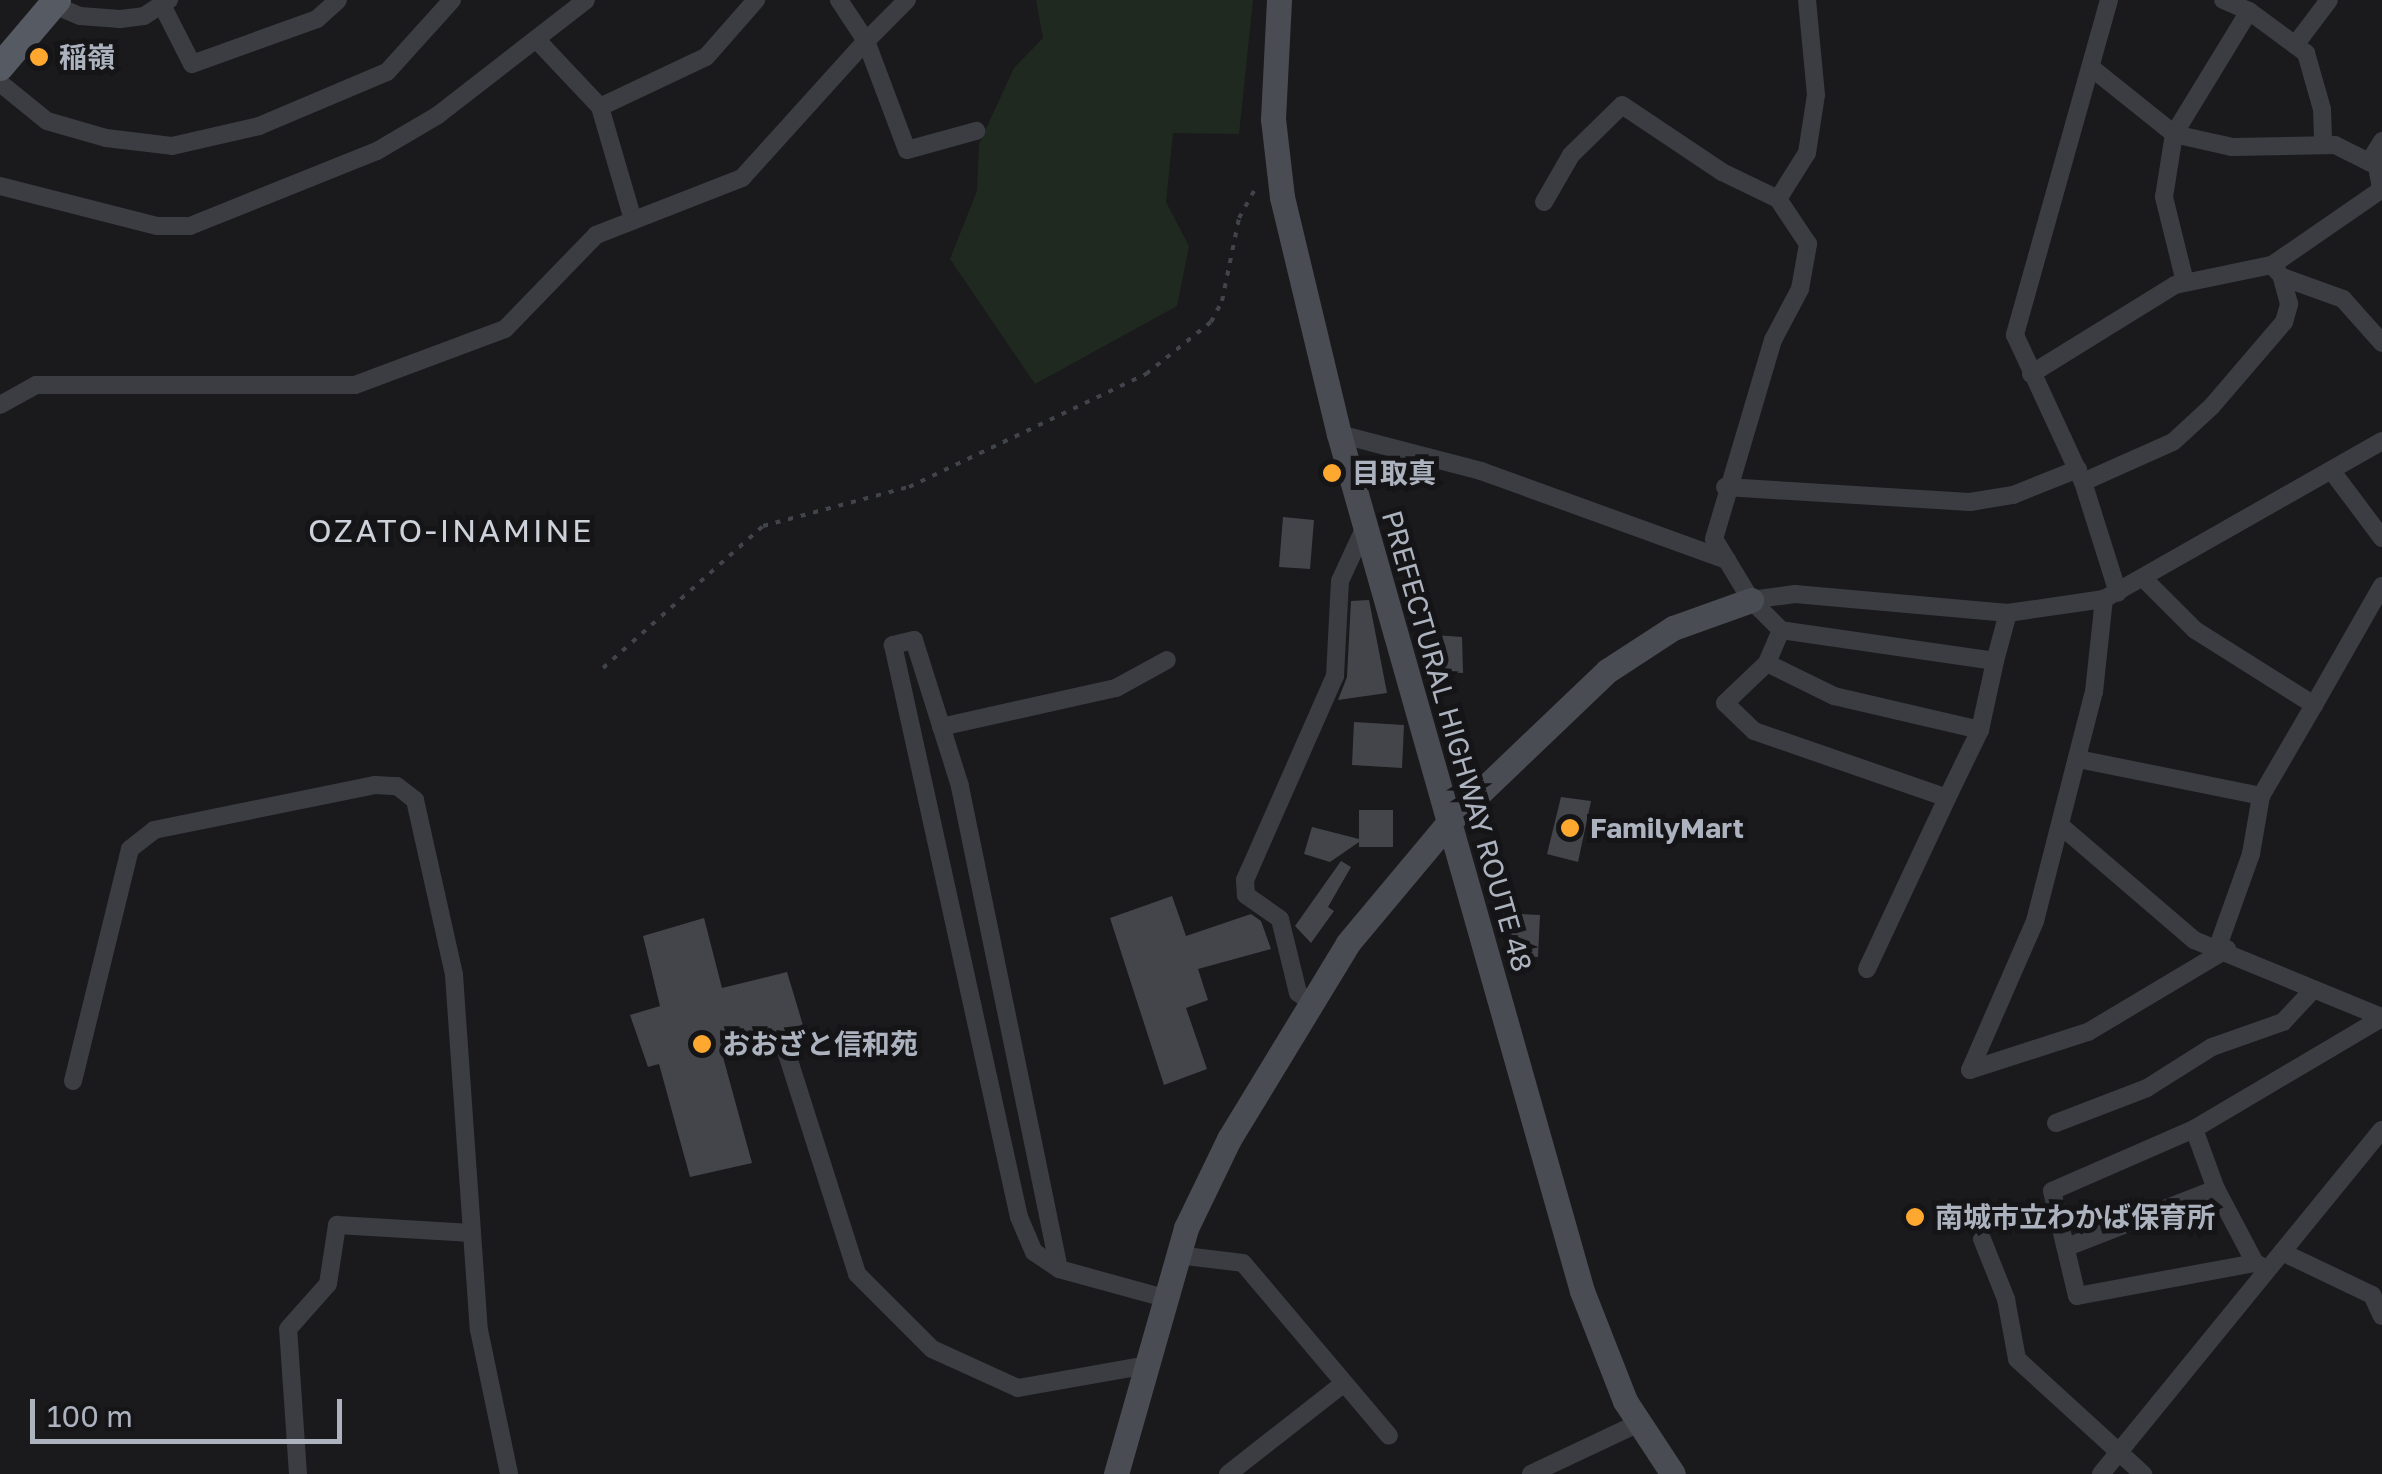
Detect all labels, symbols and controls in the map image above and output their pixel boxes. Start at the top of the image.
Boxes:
place label: 稲嶺 [59,40,115,74]
marker: 稲嶺 [28,46,50,68]
place label: 目取真 [1352,456,1436,490]
marker: 目取真 [1321,462,1343,484]
street label: PREFECTURAL HIGHWAY ROUTE 48 [1375,507,1539,975]
district label: OZATO-INAMINE [308,511,594,549]
place label: FamilyMart [1590,811,1744,845]
marker: FamilyMart [1559,817,1581,839]
place label: おおざと信和苑 [722,1027,918,1061]
marker: おおざと信和苑 [691,1033,713,1055]
place label: 南城市立わかば保育所 [1935,1200,2215,1234]
marker: 南城市立わかば保育所 [1904,1206,1926,1228]
scale bar [35,1379,348,1441]
text: 100 m [47,1398,133,1434]

